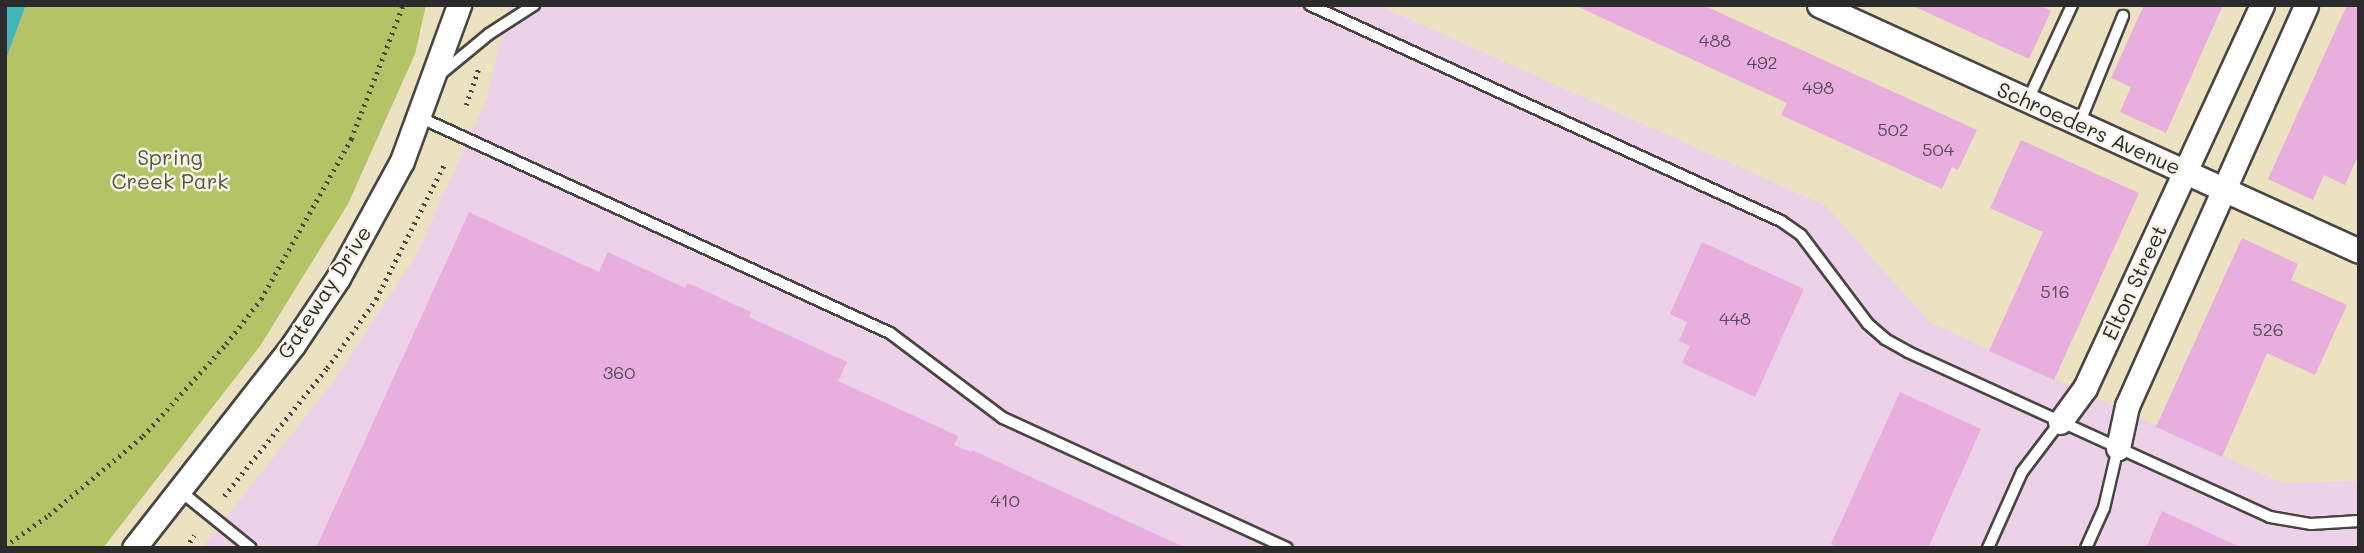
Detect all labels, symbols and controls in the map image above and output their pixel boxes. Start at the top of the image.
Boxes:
house number: 488 [1699,29,1731,51]
house number: 492 [1746,51,1778,73]
house number: 498 [1802,76,1834,98]
street label: Schroeders Avenue [1993,76,2185,180]
house number: 502 [1877,118,1909,140]
house number: 504 [1922,138,1954,160]
park label: Spring Creek Park [111,144,229,194]
street label: Elton Street [2096,220,2172,344]
street label: Gateway Drive [272,221,376,363]
house number: 516 [2040,280,2070,302]
house number: 448 [1719,307,1751,329]
house number: 526 [2252,318,2284,340]
house number: 360 [603,361,635,383]
house number: 410 [990,489,1020,511]

